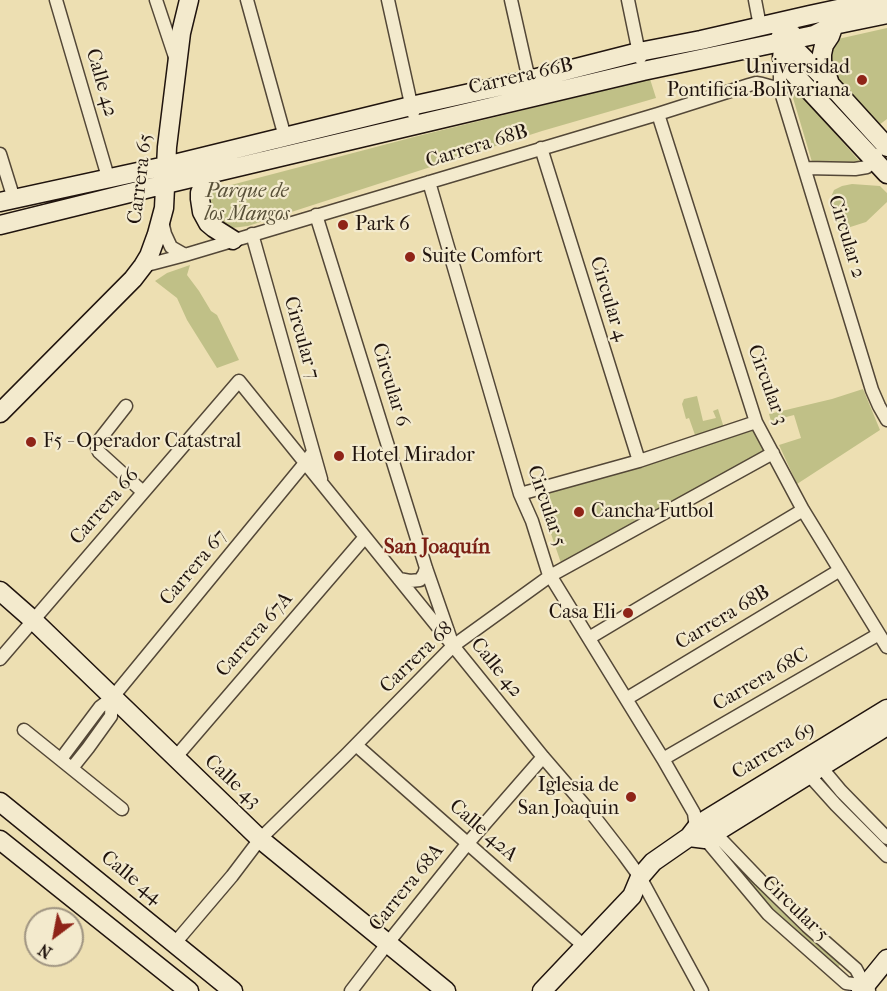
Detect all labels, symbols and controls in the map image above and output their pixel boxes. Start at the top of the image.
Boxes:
street label: Calle 42 [80,46,122,120]
street label: Carrera 66B [467,53,575,101]
place label: Universidad Pontificia Bolivariana [667,56,850,103]
marker: Universidad Pontificia Bolivariana [855,73,869,87]
street label: Carrera 68B [423,120,531,174]
street label: Carrera 65 [124,132,158,226]
park label: Parque de los Mangos [204,180,290,227]
street label: Circular 2 [822,193,870,281]
place label: Park 6 [355,213,410,237]
marker: Park 6 [336,218,350,232]
place label: Suite Comfort [422,245,543,269]
marker: Suite Comfort [403,250,417,264]
street label: Circular 4 [584,254,632,344]
street label: Circular 7 [278,294,324,382]
street label: Circular 6 [366,340,414,430]
street label: Circular 3 [741,342,793,428]
place label: F5 - Operador Catastral [43,430,241,454]
marker: F5 - Operador Catastral [24,435,38,449]
place label: Hotel Mirador [351,444,475,468]
marker: Hotel Mirador [332,449,346,463]
street label: Circular 5 [521,462,571,550]
street label: Carrera 66 [65,464,145,550]
place label: Cancha Futbol [591,500,714,524]
marker: Cancha Futbol [572,505,586,519]
street label: Carrera 67 [155,525,233,611]
district label: San Joaquín [384,535,490,561]
street label: Carrera 68B [672,581,774,655]
street label: Carrera 67A [212,588,298,682]
place label: Casa Eli [549,601,616,625]
marker: Casa Eli [621,606,635,620]
street label: Carrera 68 [375,617,459,699]
street label: Calle 42 [465,633,527,703]
street label: Carrera 68C [709,643,813,717]
street label: Carrera 69 [728,717,820,785]
street label: Calle 43 [199,750,265,814]
place label: Iglesia de San Joaquin [518,774,619,821]
marker: Iglesia de San Joaquin [624,790,638,804]
street label: Calle 42A [444,795,522,867]
street label: Carrera 68A [365,839,449,937]
street label: Calle 44 [96,846,166,910]
street label: Circular 5 [756,871,834,947]
north arrow [24,907,84,967]
text: N [35,940,55,962]

